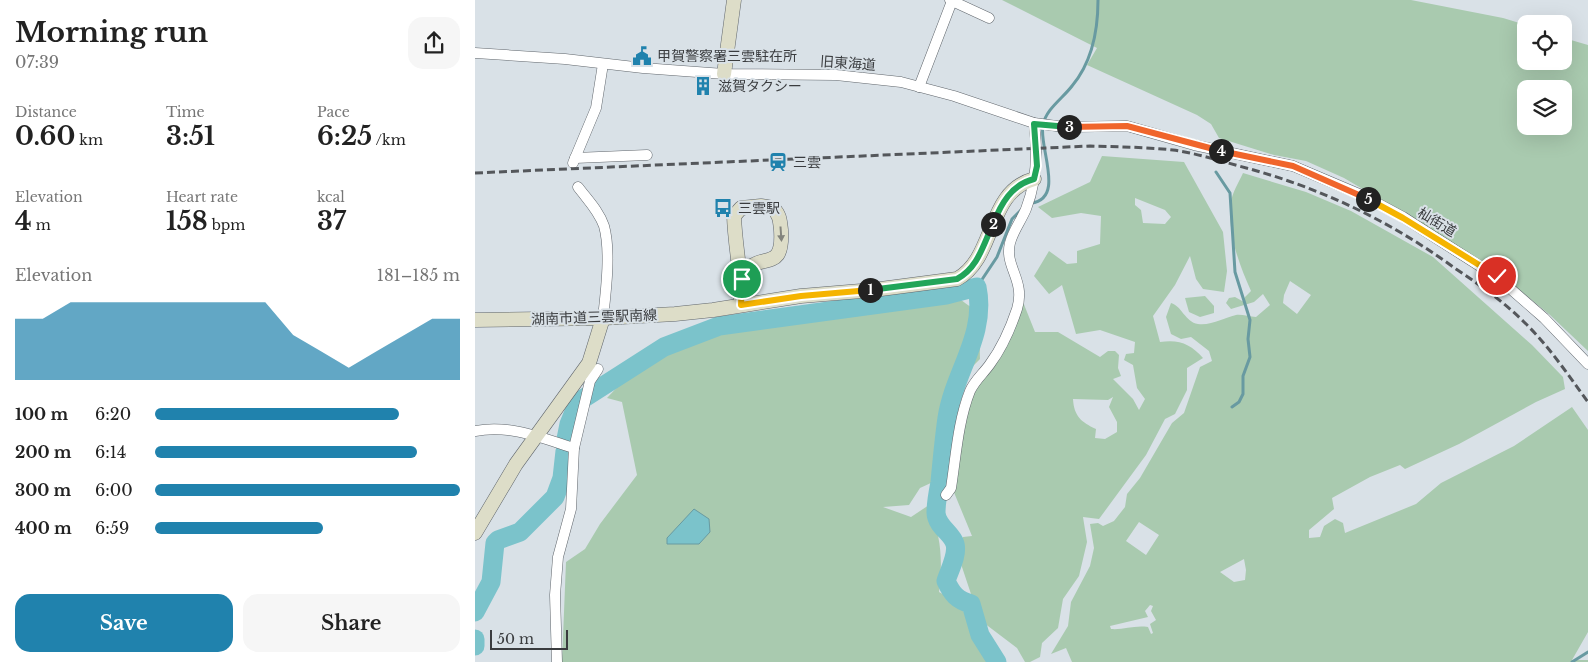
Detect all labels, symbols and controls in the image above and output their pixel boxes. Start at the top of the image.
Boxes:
text: Morning run [15,15,208,50]
map controls [1517,15,1572,135]
button: locate [1517,15,1572,70]
button: share [408,17,460,69]
public building icon: 甲賀警察署三雲駐在所 [631,45,653,67]
place label: 甲賀警察署三雲駐在所 [657,47,797,65]
text: 07:39 [15,52,59,72]
street label: 旧東海道 [819,52,877,74]
building icon: 滋賀タクシー [692,75,714,97]
place label: 滋賀タクシー [718,77,802,95]
button: layers [1517,80,1572,135]
text: Distance [15,103,77,121]
text: Time [166,103,205,121]
text: Pace [317,103,350,121]
pin: 3 [1057,114,1081,140]
text: 3 [1065,118,1074,136]
text: 0.60 [15,121,75,152]
text: 3:51 [166,121,215,152]
text: 6:25 [317,121,372,152]
text: km [75,131,103,149]
text: /km [372,131,406,149]
pin: 4 [1209,138,1233,164]
text: 4 [1217,142,1226,160]
station icon: 三雲 [767,151,789,173]
place label: 三雲 [793,153,821,171]
pin: 5 [1355,186,1381,212]
text: Elevation [15,188,83,206]
text: Heart rate [166,188,238,206]
text: kcal [317,188,345,206]
text: 5 [1364,190,1373,208]
bus stop icon: 三雲駅 [712,197,734,219]
place label: 三雲駅 [738,199,780,217]
street label: 杣街道 [1414,203,1460,241]
text: 4 [15,206,32,237]
text: 158 [166,206,208,237]
text: 37 [317,206,346,237]
pin: 2 [981,212,1005,236]
text: 2 [989,215,998,233]
text: m [32,216,51,234]
text: bpm [208,216,245,234]
one-way arrow [778,227,786,243]
pin [1476,255,1518,297]
pin [721,258,763,300]
icon: check [1483,262,1511,290]
text: Elevation [15,265,92,285]
text: 181–185 m [377,265,460,285]
icon: arrive [728,265,756,293]
pin: 1 [857,278,883,302]
text: 1 [867,281,874,299]
street label: 湖南市道三雲駅南線 [531,306,657,328]
text: 100 m [15,404,68,424]
text: 6:20 [95,404,131,424]
text: 200 m [15,442,72,462]
text: 6:14 [95,442,126,462]
text: 300 m [15,480,71,500]
text: 6:00 [95,480,133,500]
text: 400 m [15,518,72,538]
text: 6:59 [95,518,129,538]
button: Save [15,594,233,652]
button: Share [243,594,460,652]
scale bar [490,627,567,650]
text: 50 m [497,630,534,648]

